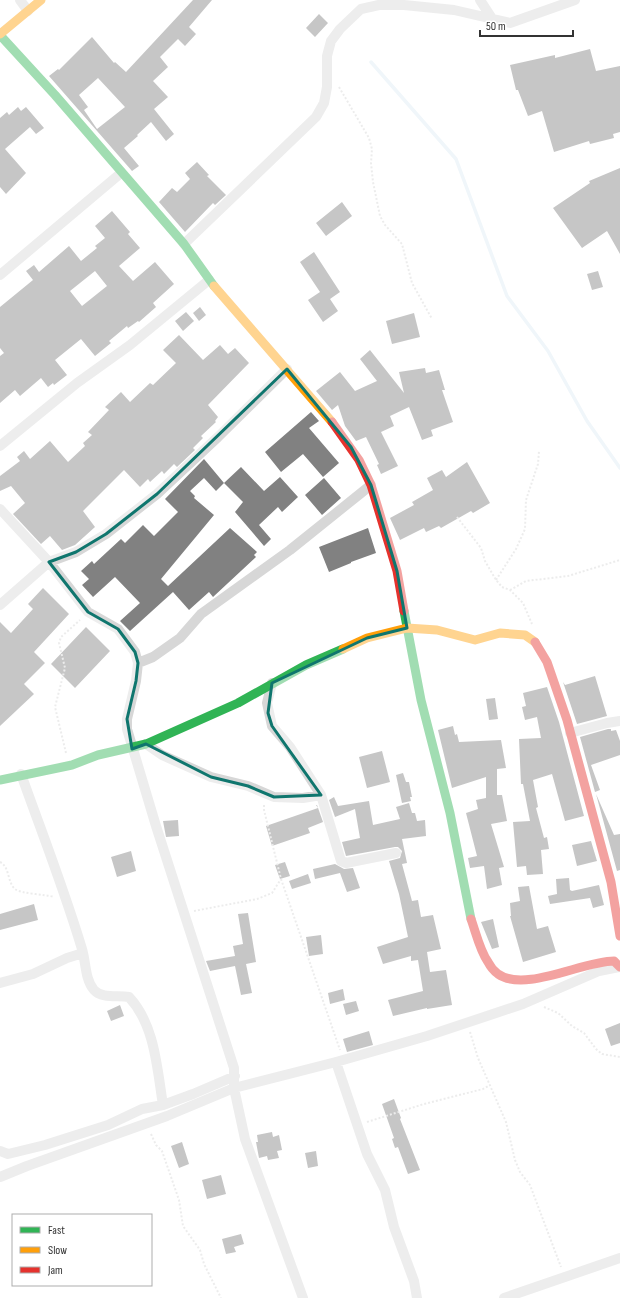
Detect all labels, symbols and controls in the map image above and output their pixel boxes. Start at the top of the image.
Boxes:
scale bar [480,12,573,38]
text: 50 m [486,19,506,34]
legend [12,1214,152,1286]
text: Fast [48,1223,65,1238]
text: Slow [48,1243,67,1258]
text: Jam [47,1263,63,1278]

